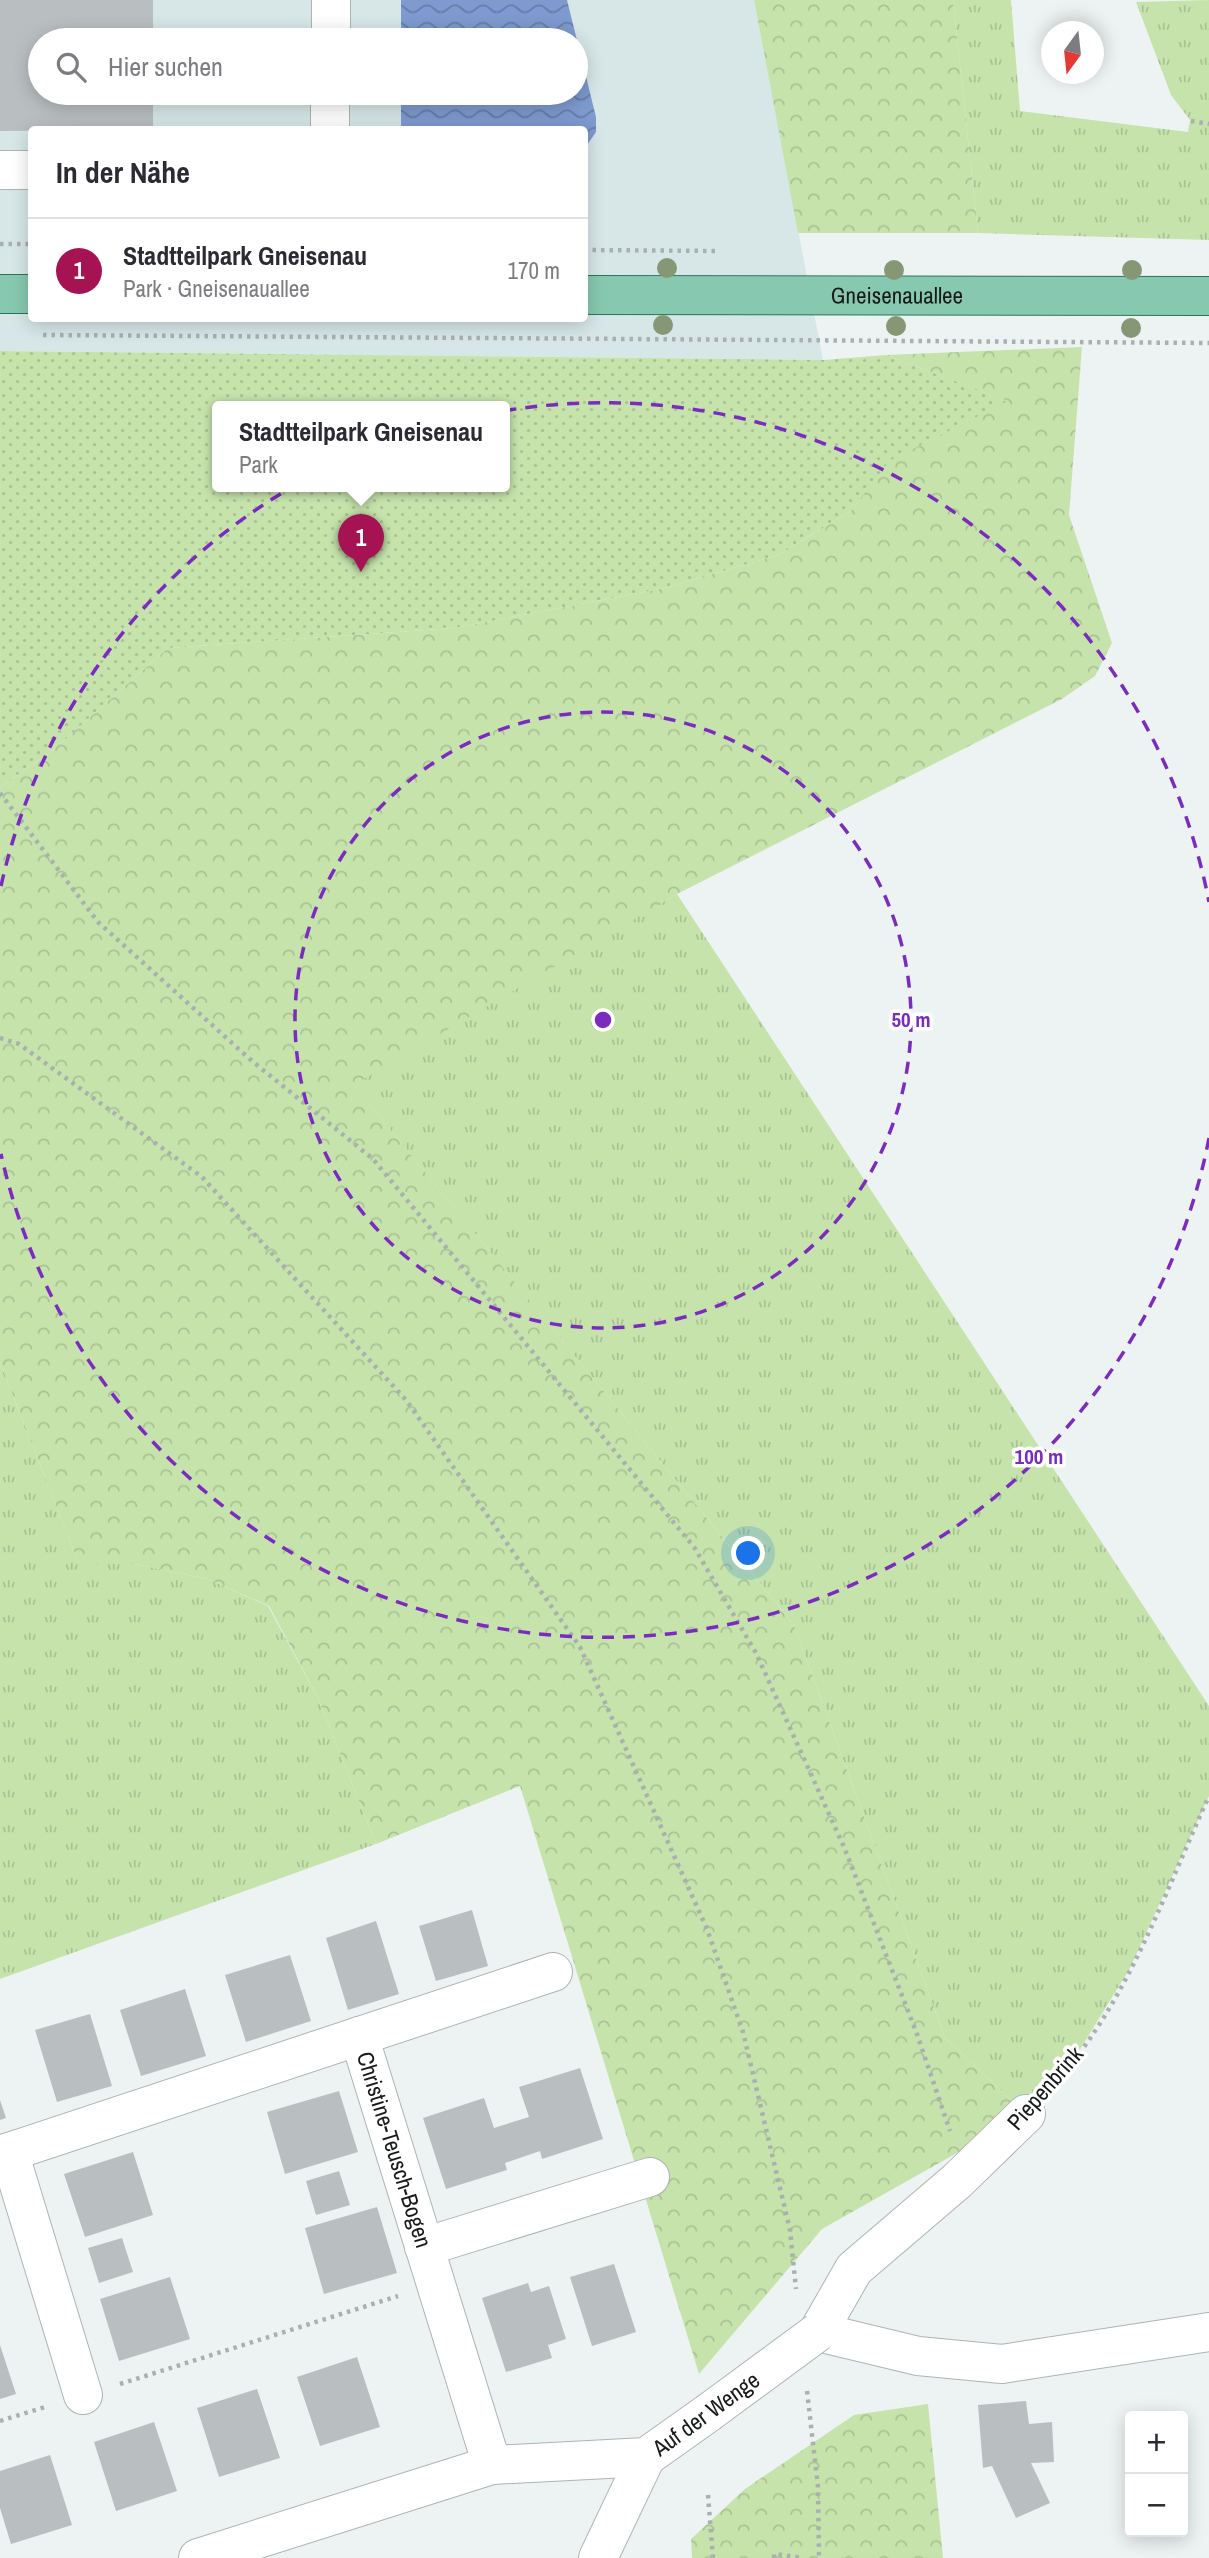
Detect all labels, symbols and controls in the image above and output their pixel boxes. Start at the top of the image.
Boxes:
north arrow [1041,21,1104,84]
search box [28,28,588,105]
icon: search [52,48,90,86]
text: Hier suchen [108,49,223,84]
text: In der Nähe [56,152,190,192]
text: Stadtteilpark Gneisenau [123,238,367,273]
text: 1 [74,255,84,286]
text: 170 m [508,255,560,286]
text: Park · Gneisenauallee [123,273,310,304]
street label: Gneisenauallee [831,279,963,311]
popup [212,401,510,492]
text: Stadtteilpark Gneisenau [239,414,483,449]
text: Park [239,449,278,480]
pin: 1 [338,514,384,572]
text: 50 m [891,1005,931,1034]
centre of rings [591,1008,615,1032]
text: 100 m [1015,1442,1063,1471]
your location [731,1536,765,1570]
street label: Piepenbrink [1000,2039,1090,2136]
street label: Christine-Teusch-Bogen [350,2048,440,2251]
street label: Auf der Wenge [645,2364,766,2464]
map controls [1125,2411,1188,2537]
button: + [1125,2411,1188,2474]
button: − [1125,2474,1188,2537]

